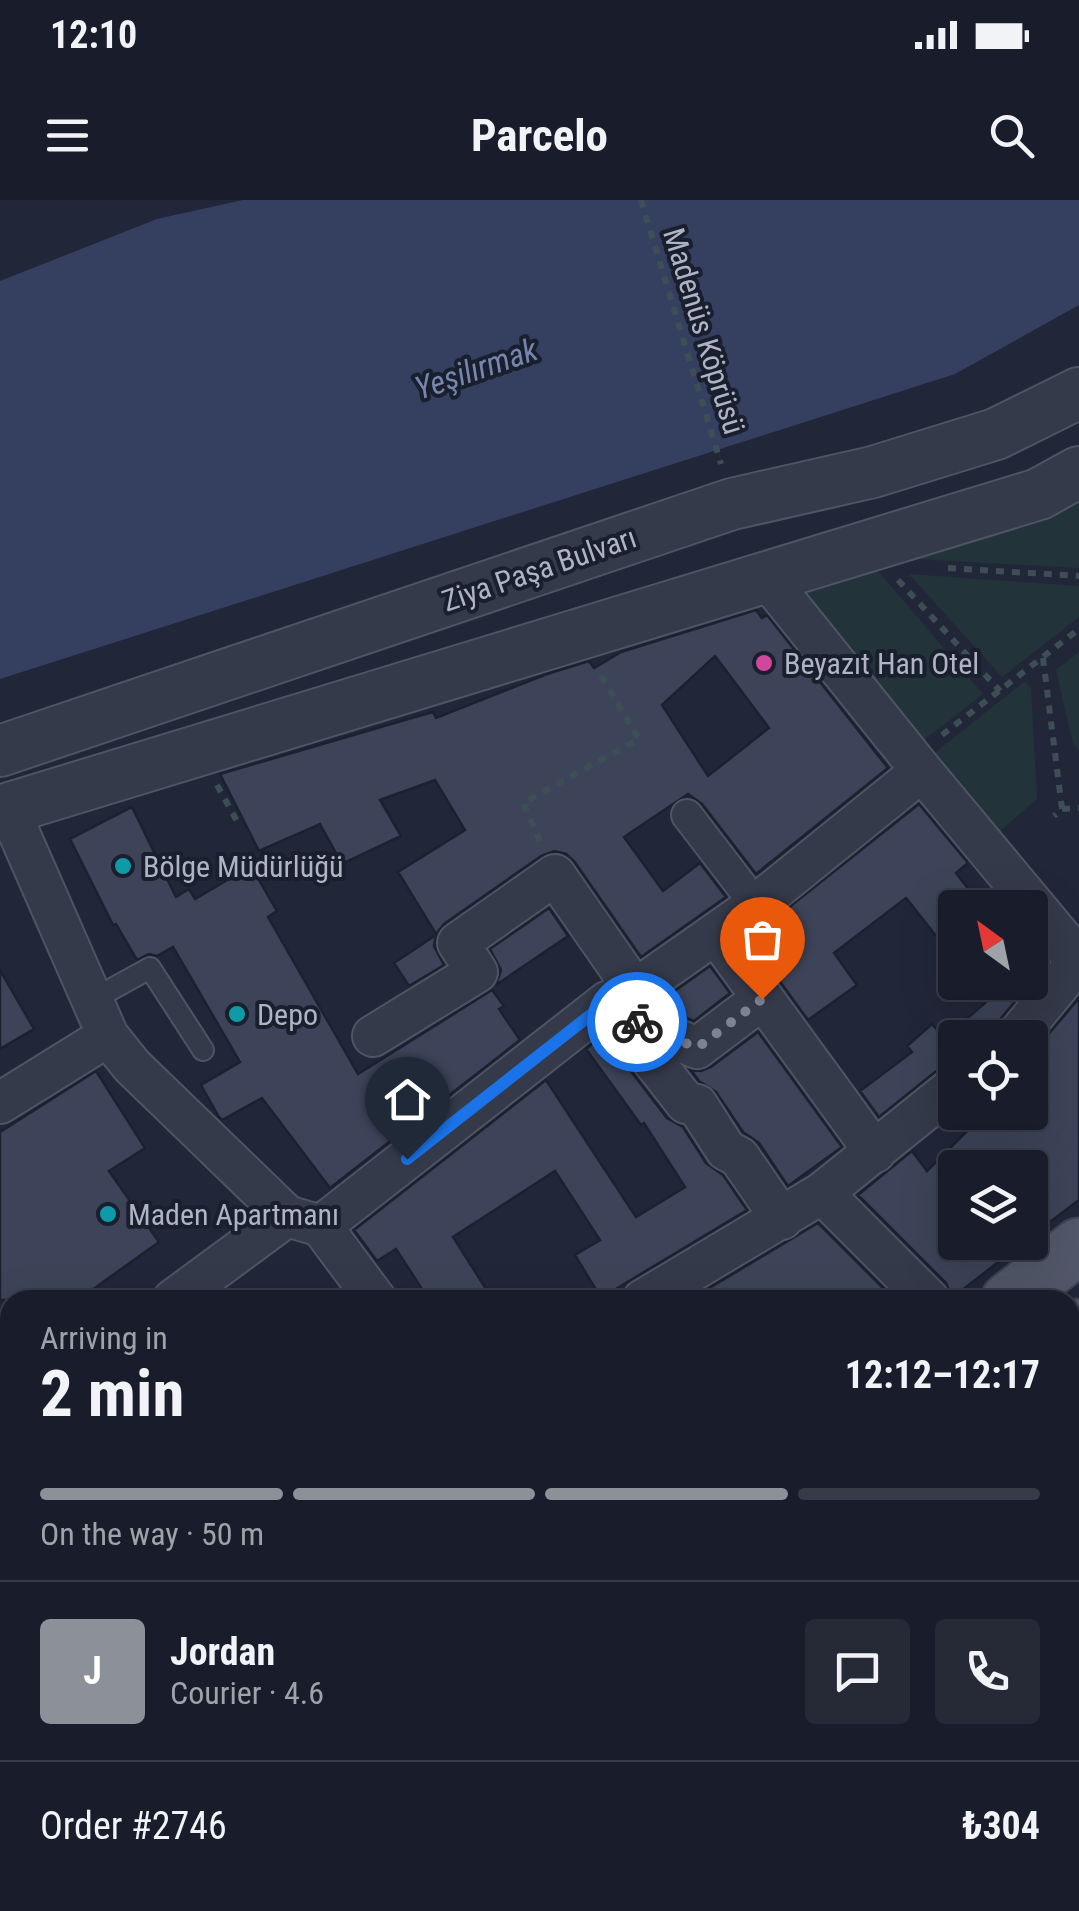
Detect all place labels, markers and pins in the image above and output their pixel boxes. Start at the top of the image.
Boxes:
place label: Beyazıt Han Otel [784,646,979,681]
marker: Beyazıt Han Otel [753,652,775,674]
place label: Bölge Müdürlüğü [143,849,343,884]
marker: Bölge Müdürlüğü [112,855,134,877]
pin [720,897,805,1000]
place label: Depo [257,997,318,1032]
marker: Depo [226,1003,248,1025]
pin [365,1057,450,1160]
place label: Maden Apartmanı [128,1197,339,1232]
marker: Maden Apartmanı [97,1203,119,1225]

